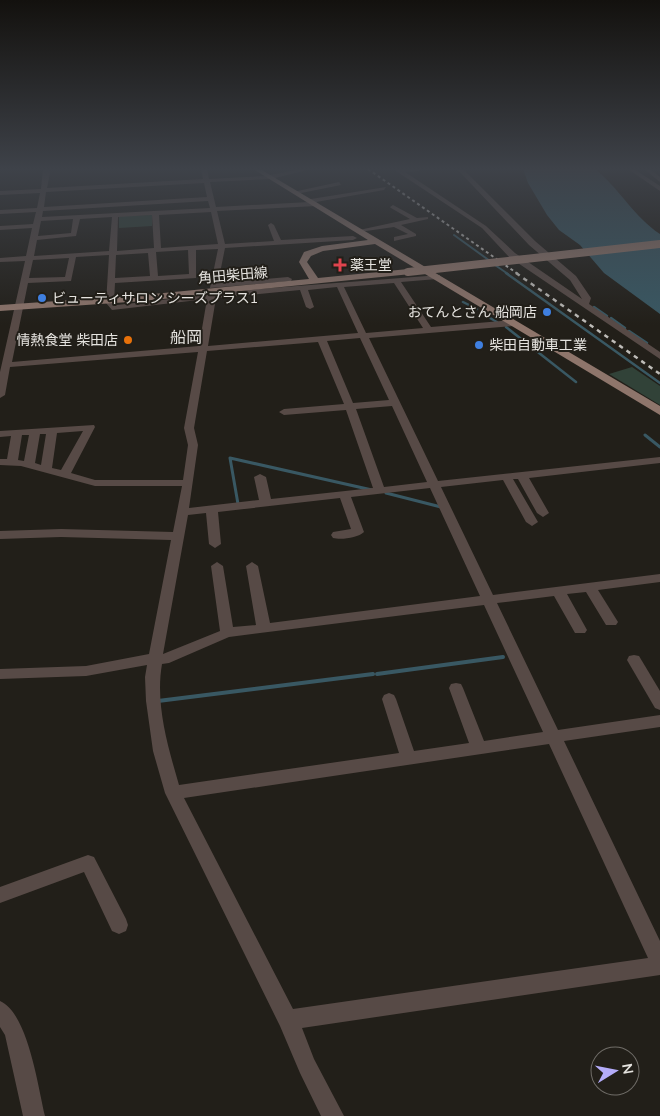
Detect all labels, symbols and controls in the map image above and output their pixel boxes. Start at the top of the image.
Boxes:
place label: 薬王堂 [350,256,392,275]
marker: 薬王堂 [334,259,346,271]
street label: 角田柴田線 [197,263,269,288]
place label: ビューティサロン シーズプラス1 [52,289,258,308]
marker: ビューティサロン シーズプラス1 [36,292,48,304]
place label: おてんとさん 船岡店 [407,303,537,322]
marker: おてんとさん 船岡店 [541,306,553,318]
district label: 船岡 [170,327,202,349]
place label: 情熱食堂 柴田店 [16,331,118,350]
marker: 情熱食堂 柴田店 [122,334,134,346]
place label: 柴田自動車工業 [489,336,587,355]
marker: 柴田自動車工業 [473,339,485,351]
north arrow [590,1046,640,1096]
text: N [617,1062,638,1076]

